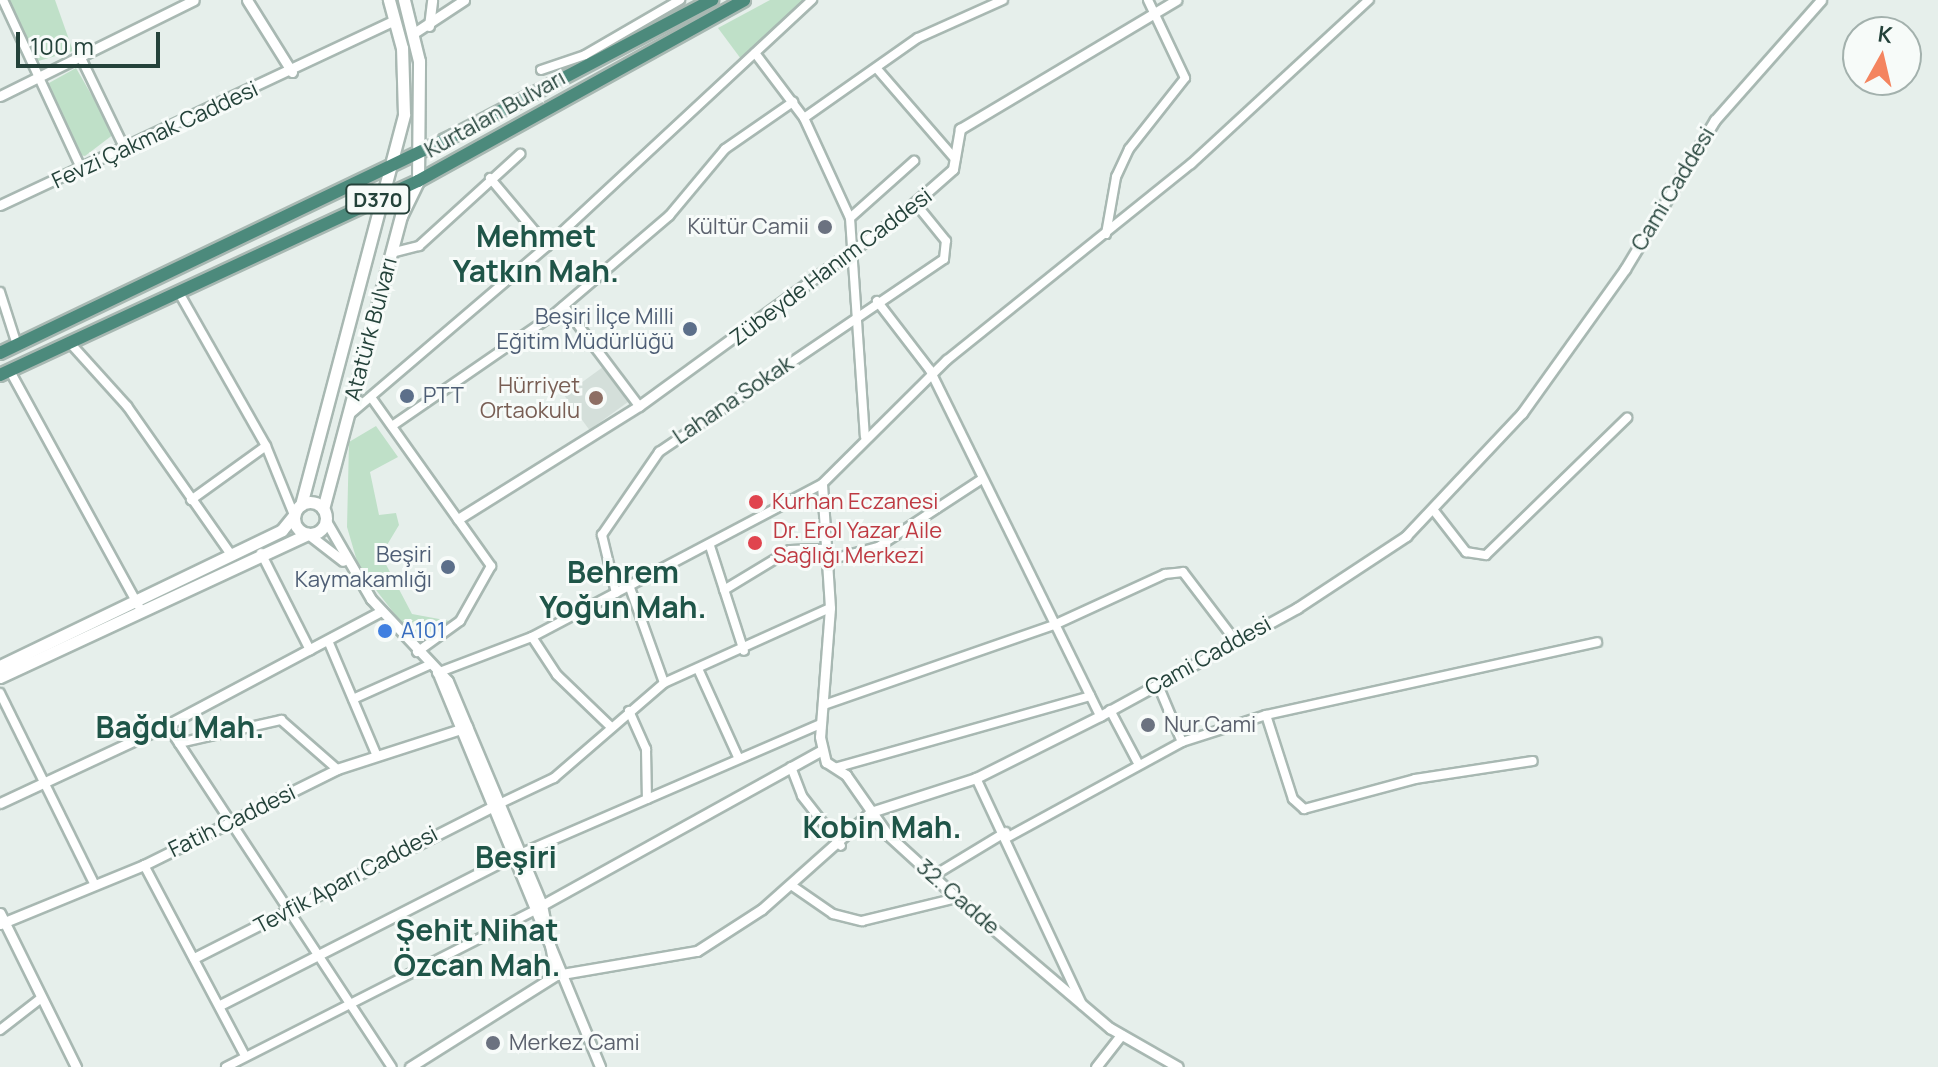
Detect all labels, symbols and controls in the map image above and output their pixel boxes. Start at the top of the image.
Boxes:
scale bar [20,16,164,66]
north arrow [1842,16,1922,96]
text: K [1876,18,1894,50]
text: 100 m [30,29,94,62]
street label: Kurtalan Bulvarı [420,64,570,164]
street label: Fevzi Çakmak Caddesi [48,76,262,194]
street label: Cami Caddesi [1626,122,1720,256]
street label: Zübeyde Hanım Caddesi [725,182,937,352]
road number: D370 [344,183,412,215]
place label: Kültür Camii [687,214,809,240]
district label: Mehmet Yatkın Mah. [453,218,619,288]
marker: Kültür Camii [816,218,834,236]
street label: Atatürk Bulvarı [339,255,403,403]
place label: Beşiri İlçe Milli Eğitim Müdürlüğü [496,303,674,354]
marker: Beşiri İlçe Milli Eğitim Müdürlüğü [681,320,699,338]
street label: Lahana Sokak [668,350,798,450]
place label: Hürriyet Ortaokulu [480,372,580,424]
place label: PTT [423,383,464,409]
marker: PTT [398,387,416,405]
marker: Hürriyet Ortaokulu [587,389,605,407]
place label: Kurhan Eczanesi [772,489,939,515]
marker: Kurhan Eczanesi [747,493,765,511]
place label: Dr. Erol Yazar Aile Sağlığı Merkezi [773,517,942,568]
marker: Dr. Erol Yazar Aile Sağlığı Merkezi [744,532,766,554]
place label: Beşiri Kaymakamlığı [295,541,432,592]
district label: Behrem Yoğun Mah. [539,554,707,624]
marker: Beşiri Kaymakamlığı [439,558,457,576]
street label: Cami Caddesi [1140,611,1276,701]
place label: A101 [401,618,446,644]
marker: A101 [376,622,394,640]
district label: Bağdu Mah. [96,709,264,745]
place label: Nur Cami [1164,712,1256,738]
marker: Nur Cami [1139,716,1157,734]
street label: Fatih Caddesi [164,779,300,863]
district label: Kobin Mah. [802,809,962,845]
street label: Tevfik Aparı Caddesi [250,821,442,939]
district label: Beşiri [475,839,557,875]
street label: 32. Cadde [911,854,1005,940]
district label: Şehit Nihat Özcan Mah. [393,912,561,982]
place label: Merkez Cami [509,1030,640,1056]
marker: Merkez Cami [484,1034,502,1052]

